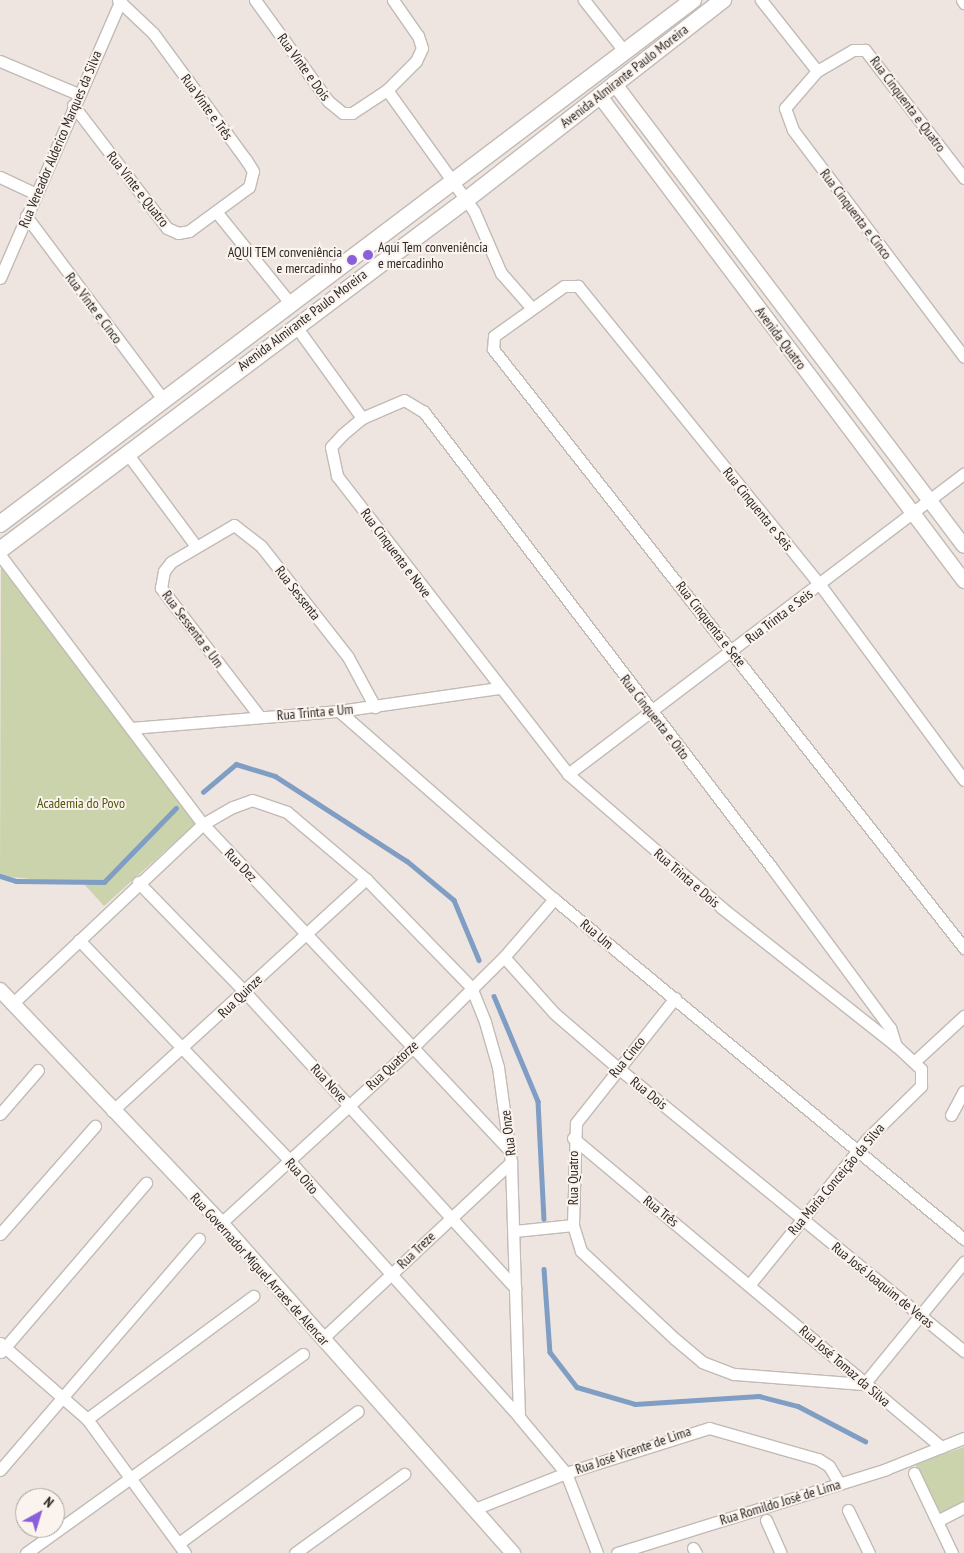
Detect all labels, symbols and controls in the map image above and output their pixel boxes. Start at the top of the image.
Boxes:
street label: Avenida Almirante Paulo Moreira [556,21,692,131]
street label: Rua Vinte e Dois [274,30,334,104]
street label: Rua Vereador Alderico Marques da Silva [15,48,105,230]
street label: Rua Cinquenta e Quatro [867,53,949,155]
street label: Rua Vinte e Três [177,71,237,143]
street label: Rua Vinte e Quatro [103,148,173,230]
street label: Rua Cinquenta e Cinco [817,166,895,262]
place label: Aqui Tem conveniência e mercadinho [378,239,488,272]
place label: AQUI TEM conveniência e mercadinho [227,244,342,276]
marker: Aqui Tem conveniência e mercadinho [362,249,374,261]
marker: AQUI TEM conveniência e mercadinho [346,254,358,266]
street label: Avenida Almirante Paulo Moreira [234,266,370,374]
street label: Rua Vinte e Cinco [62,269,126,347]
street label: Avenida Quatro [752,303,810,373]
street label: Rua Cinquenta e Seis [719,464,797,554]
street label: Rua Cinquenta e Nove [357,505,435,601]
street label: Rua Sessenta [272,563,324,623]
street label: Rua Cinquenta e Sete [673,578,749,670]
street label: Rua Trinta e Seis [742,585,816,647]
street label: Rua Sessenta e Um [159,587,227,671]
street label: Rua Cinquenta e Oito [617,671,693,763]
street label: Rua Trinta e Um [276,700,354,724]
park label: Academia do Povo [37,795,125,811]
street label: Rua Dez [221,845,261,885]
street label: Rua Trinta e Dois [651,845,723,911]
street label: Rua Um [577,915,617,953]
street label: Rua Quinze [214,971,266,1021]
street label: Rua Cinco [605,1033,649,1081]
street label: Rua Quatorze [363,1037,421,1093]
street label: Rua Nove [307,1060,351,1106]
street label: Rua Dois [627,1073,671,1113]
street label: Rua Onze [497,1109,519,1157]
street label: Rua Maria Conceição da Silva [784,1120,888,1238]
street label: Rua Quatro [565,1151,581,1205]
street label: Rua Oito [282,1155,322,1197]
street label: Rua Governador Miguel Arraes de Alencar [187,1189,333,1349]
street label: Rua Três [640,1192,682,1230]
street label: Rua Treze [393,1228,439,1272]
street label: Rua José Joaquim de Veras [828,1238,938,1332]
street label: Rua José Tomaz da Silva [796,1322,894,1410]
street label: Rua José Vicente de Lima [573,1422,693,1478]
street label: Rua Romildo José de Lima [718,1476,842,1528]
north arrow [15,1488,65,1538]
text: N [40,1493,57,1511]

